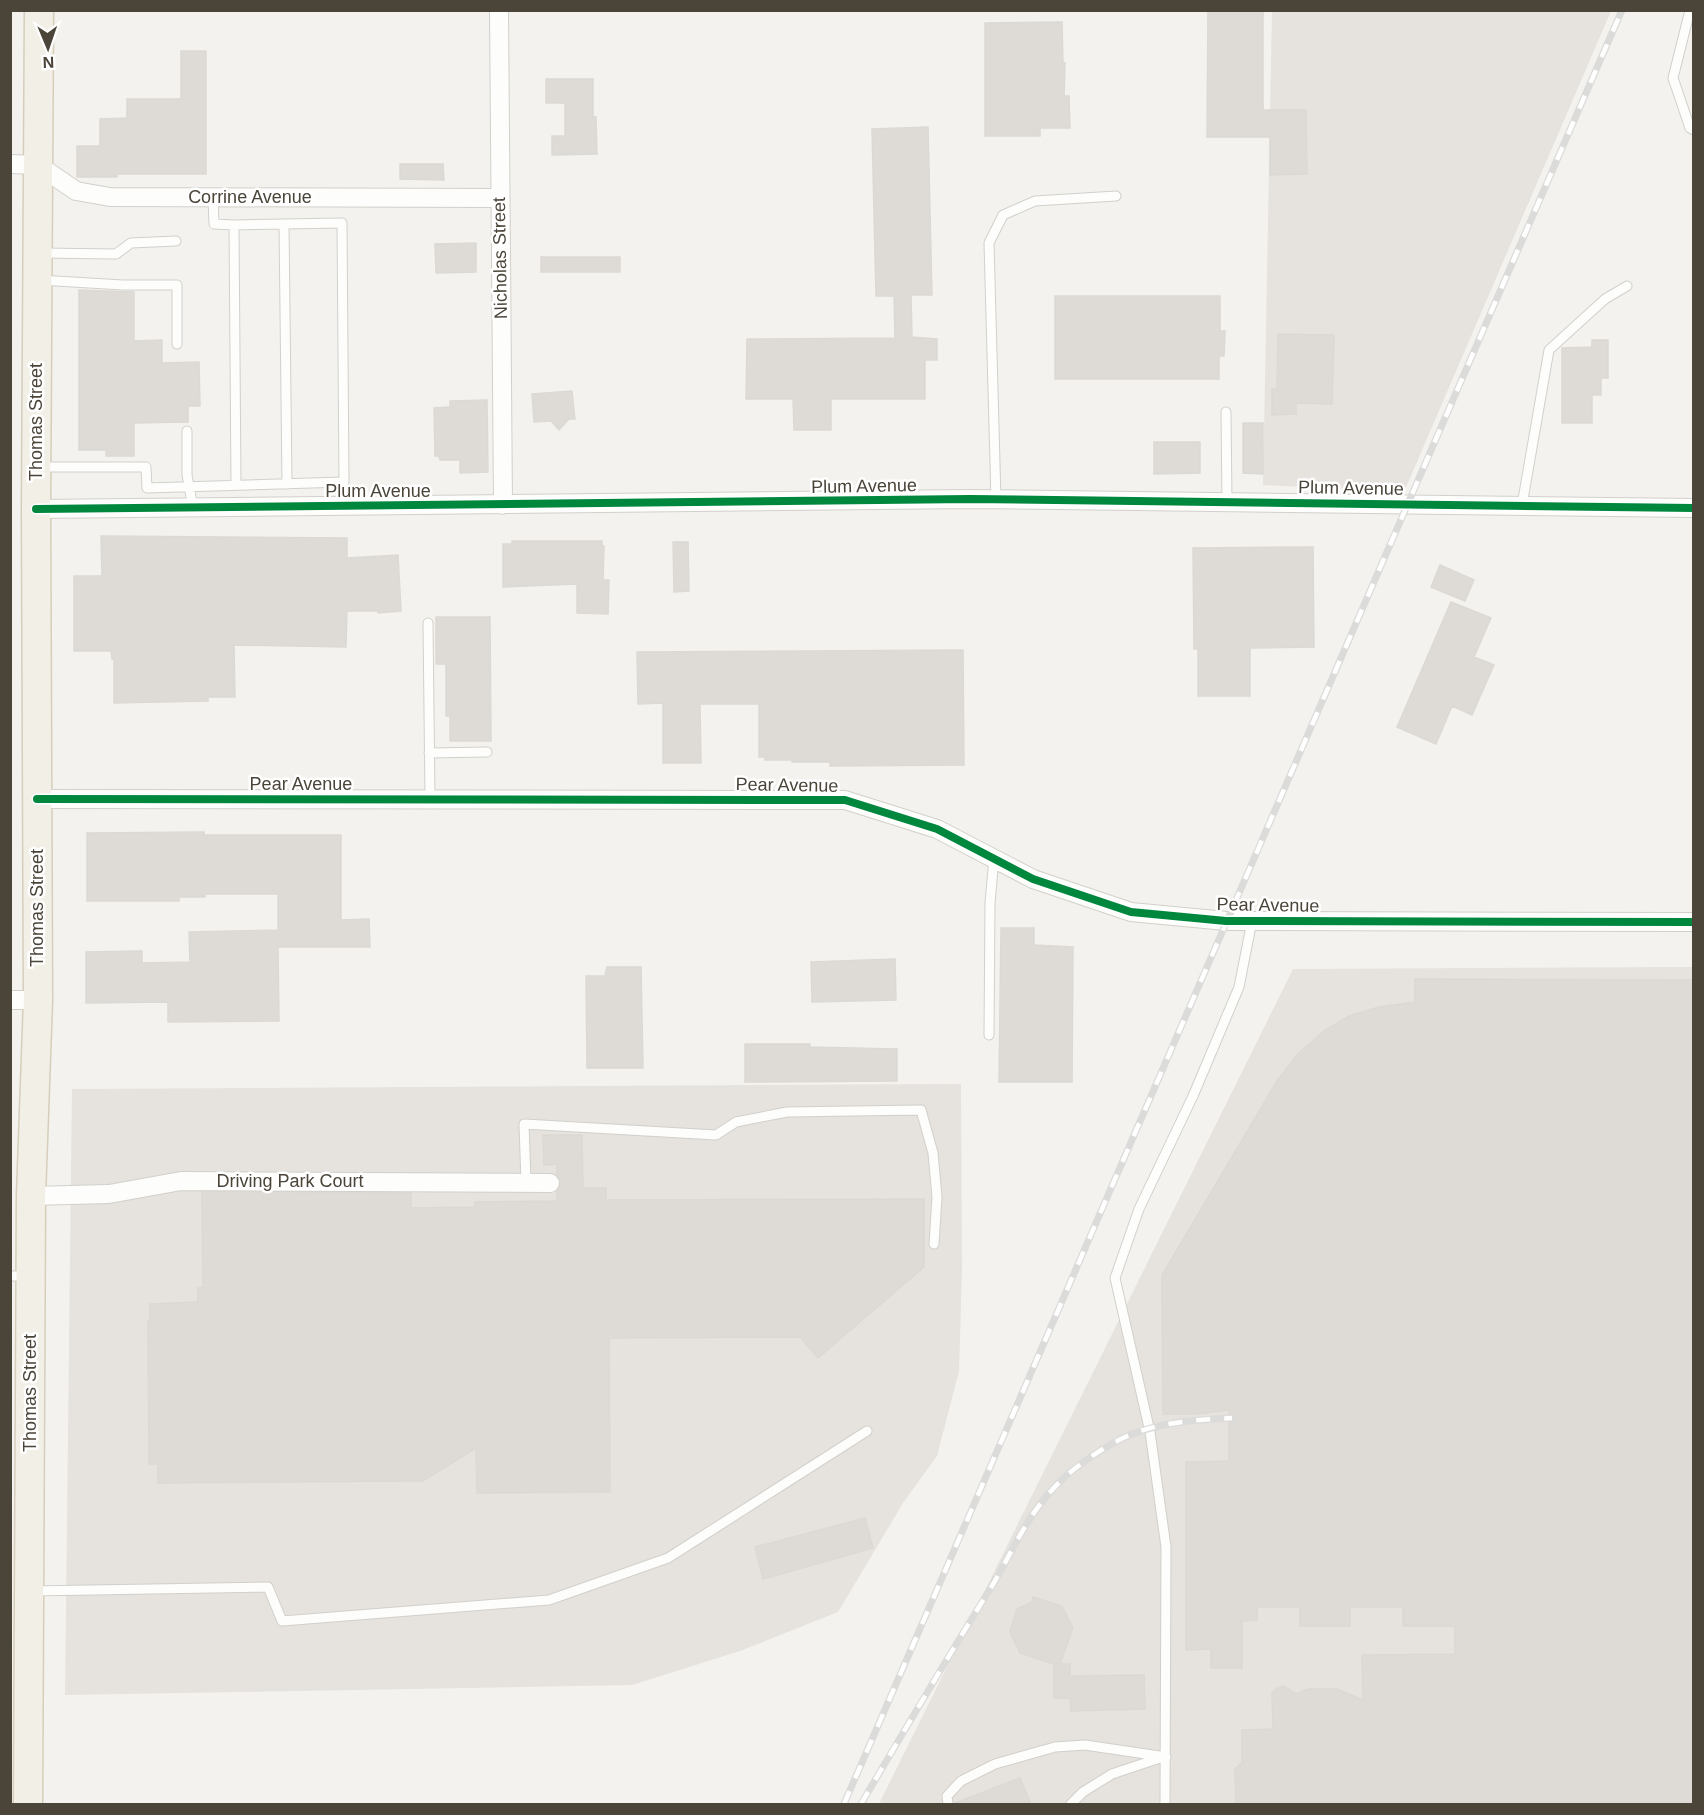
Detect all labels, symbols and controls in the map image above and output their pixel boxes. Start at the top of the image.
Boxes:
north arrow [18,18,78,78]
text: N [42,54,55,71]
street label: Corrine Avenue [188,187,312,207]
street label: Nicholas Street [489,197,511,319]
street label: Thomas Street [26,363,46,481]
street label: Plum Avenue [811,475,917,497]
street label: Plum Avenue [1298,477,1404,499]
street label: Plum Avenue [325,481,431,501]
street label: Pear Avenue [250,774,352,794]
street label: Pear Avenue [735,774,839,796]
street label: Thomas Street [27,849,47,967]
street label: Pear Avenue [1216,894,1320,916]
street label: Driving Park Court [216,1171,364,1191]
street label: Thomas Street [20,1334,40,1452]

